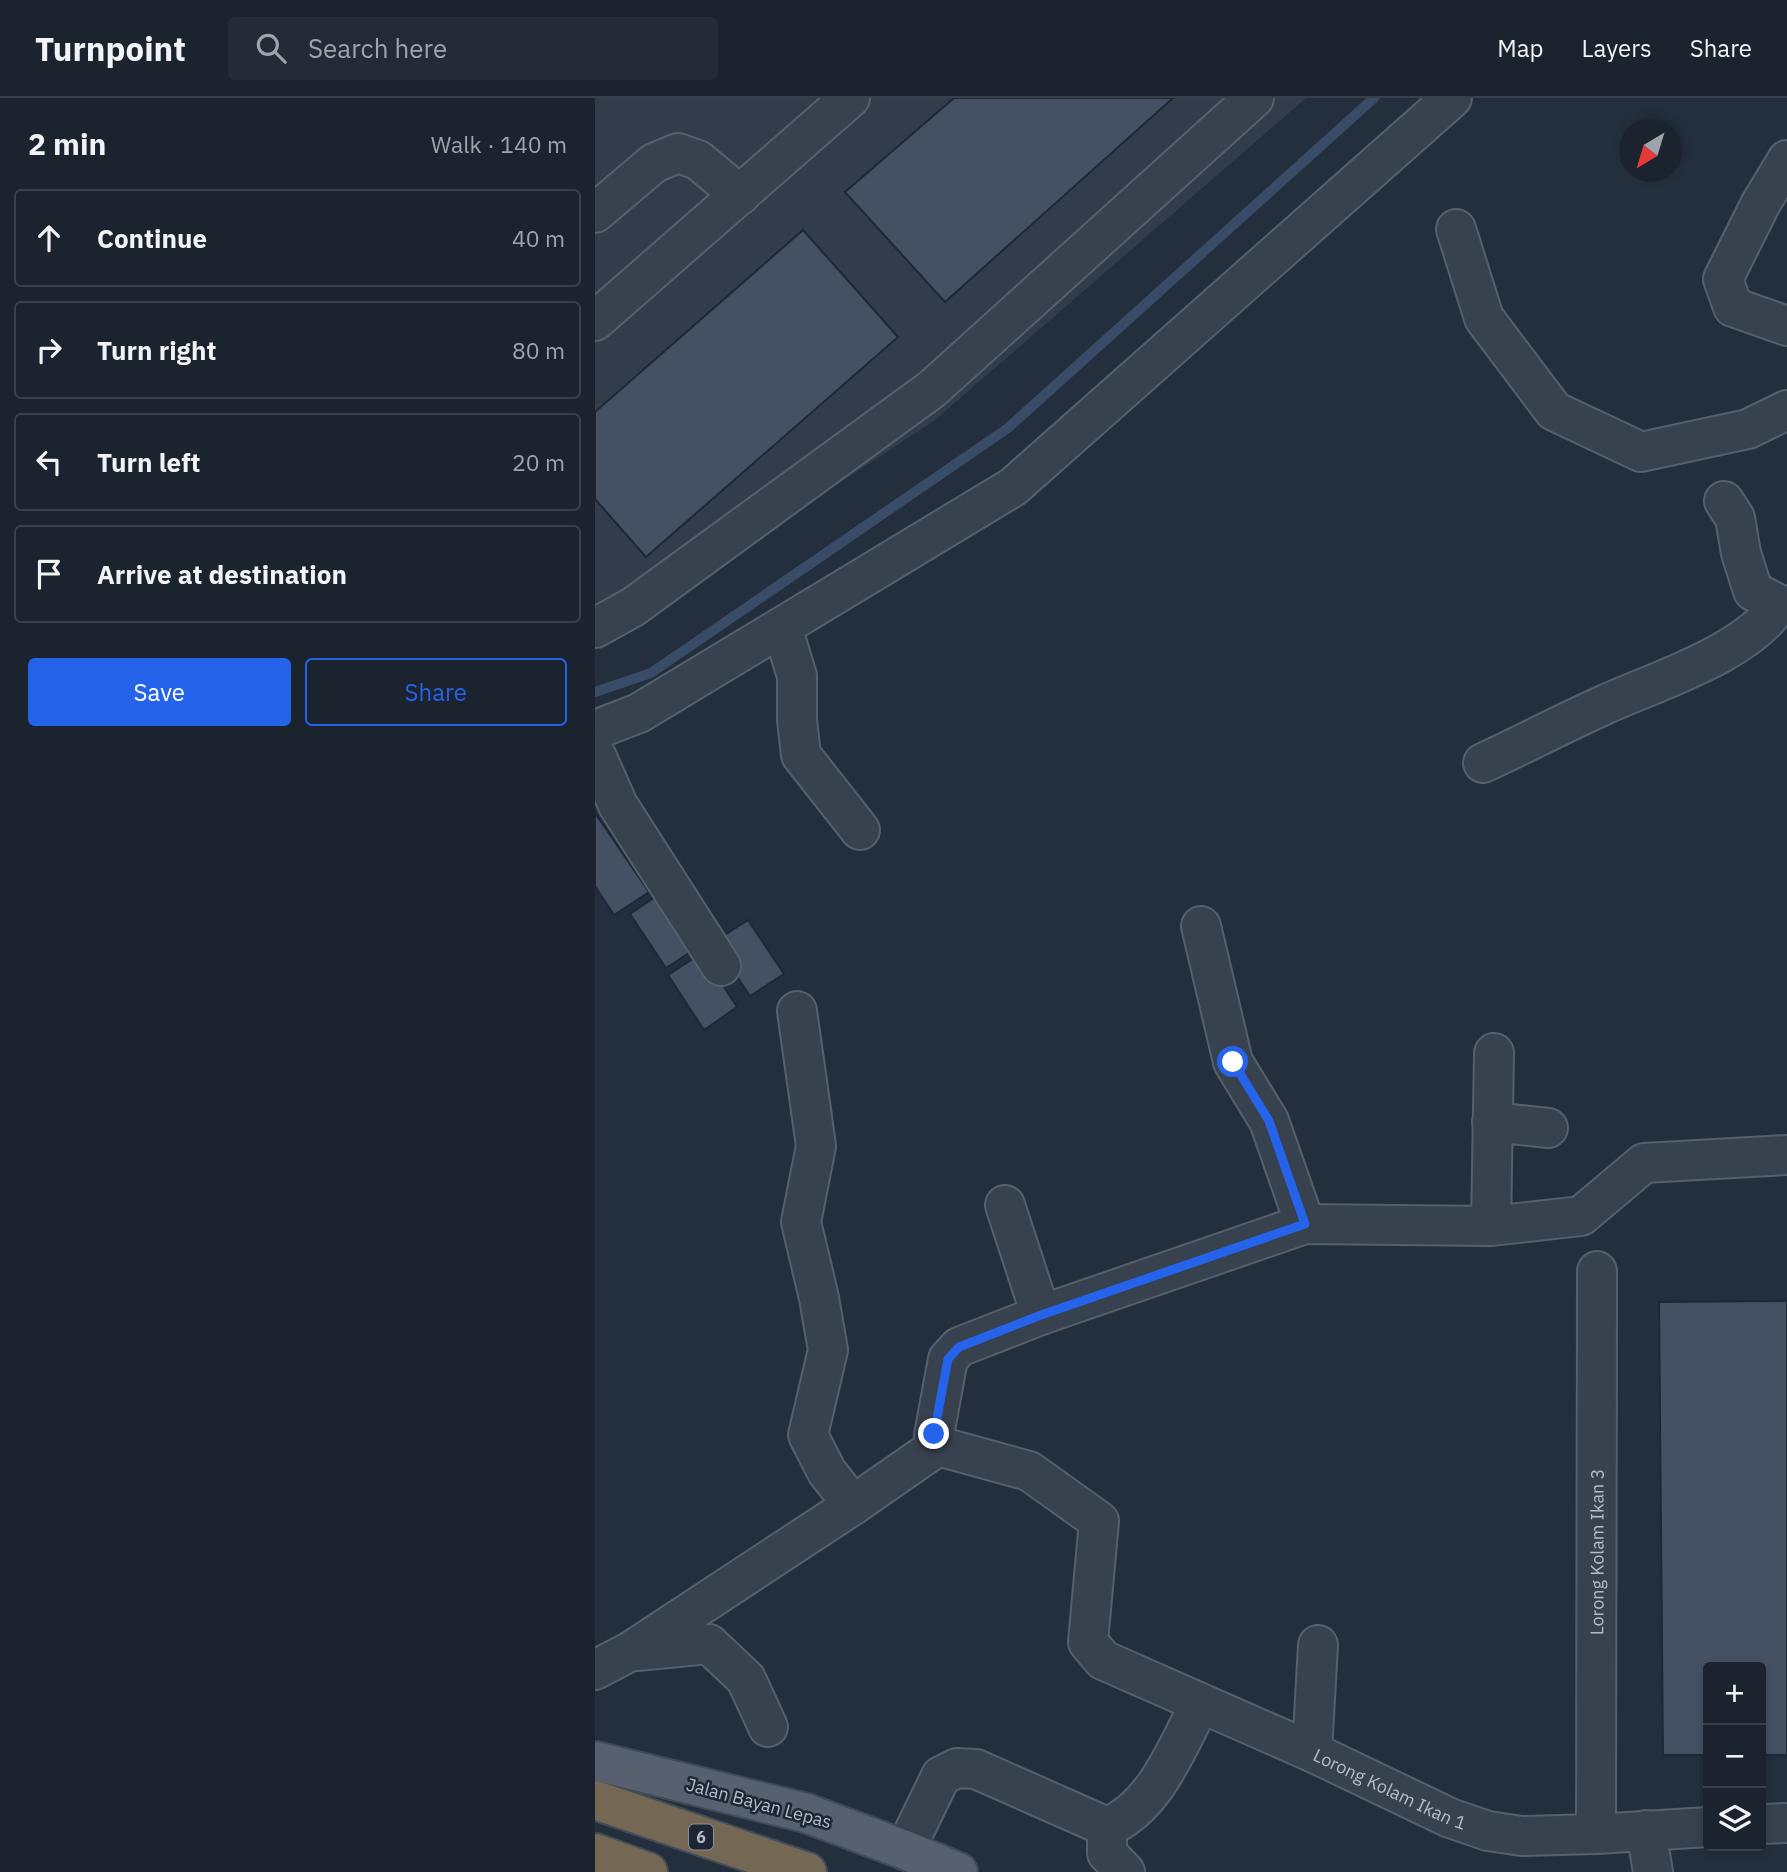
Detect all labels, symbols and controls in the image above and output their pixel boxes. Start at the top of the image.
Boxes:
search box [228,17,718,80]
text: Turnpoint [35,27,186,70]
icon: search [252,29,290,67]
text: Search here [308,31,447,65]
text: Map [1497,32,1544,64]
text: Layers [1582,32,1652,64]
text: Share [1690,32,1752,64]
north arrow [1619,119,1682,182]
text: 2 min [28,124,106,163]
text: Walk · 140 m [431,129,567,159]
icon: ahead [30,219,68,257]
text: Continue [97,221,207,255]
text: 40 m [512,223,565,253]
icon: right [30,331,68,369]
text: Turn right [97,333,216,367]
text: 80 m [512,335,565,365]
icon: left [30,443,68,481]
text: Turn left [97,445,200,479]
text: 20 m [512,447,565,477]
icon: arrive [30,555,68,593]
text: Arrive at destination [97,557,347,591]
button: Save [28,658,291,726]
button: Share [305,658,567,726]
route start [1217,1046,1248,1077]
route end [918,1418,949,1449]
street label: Lorong Kolam Ikan 3 [1585,1469,1608,1635]
map controls [1703,1662,1766,1851]
button: + [1703,1662,1766,1725]
button: − [1703,1725,1766,1788]
street label: Lorong Kolam Ikan 1 [1310,1743,1470,1834]
street label: Jalan Bayan Lepas [684,1773,834,1833]
button: layers [1703,1788,1766,1851]
road number: 6 [689,1824,713,1849]

